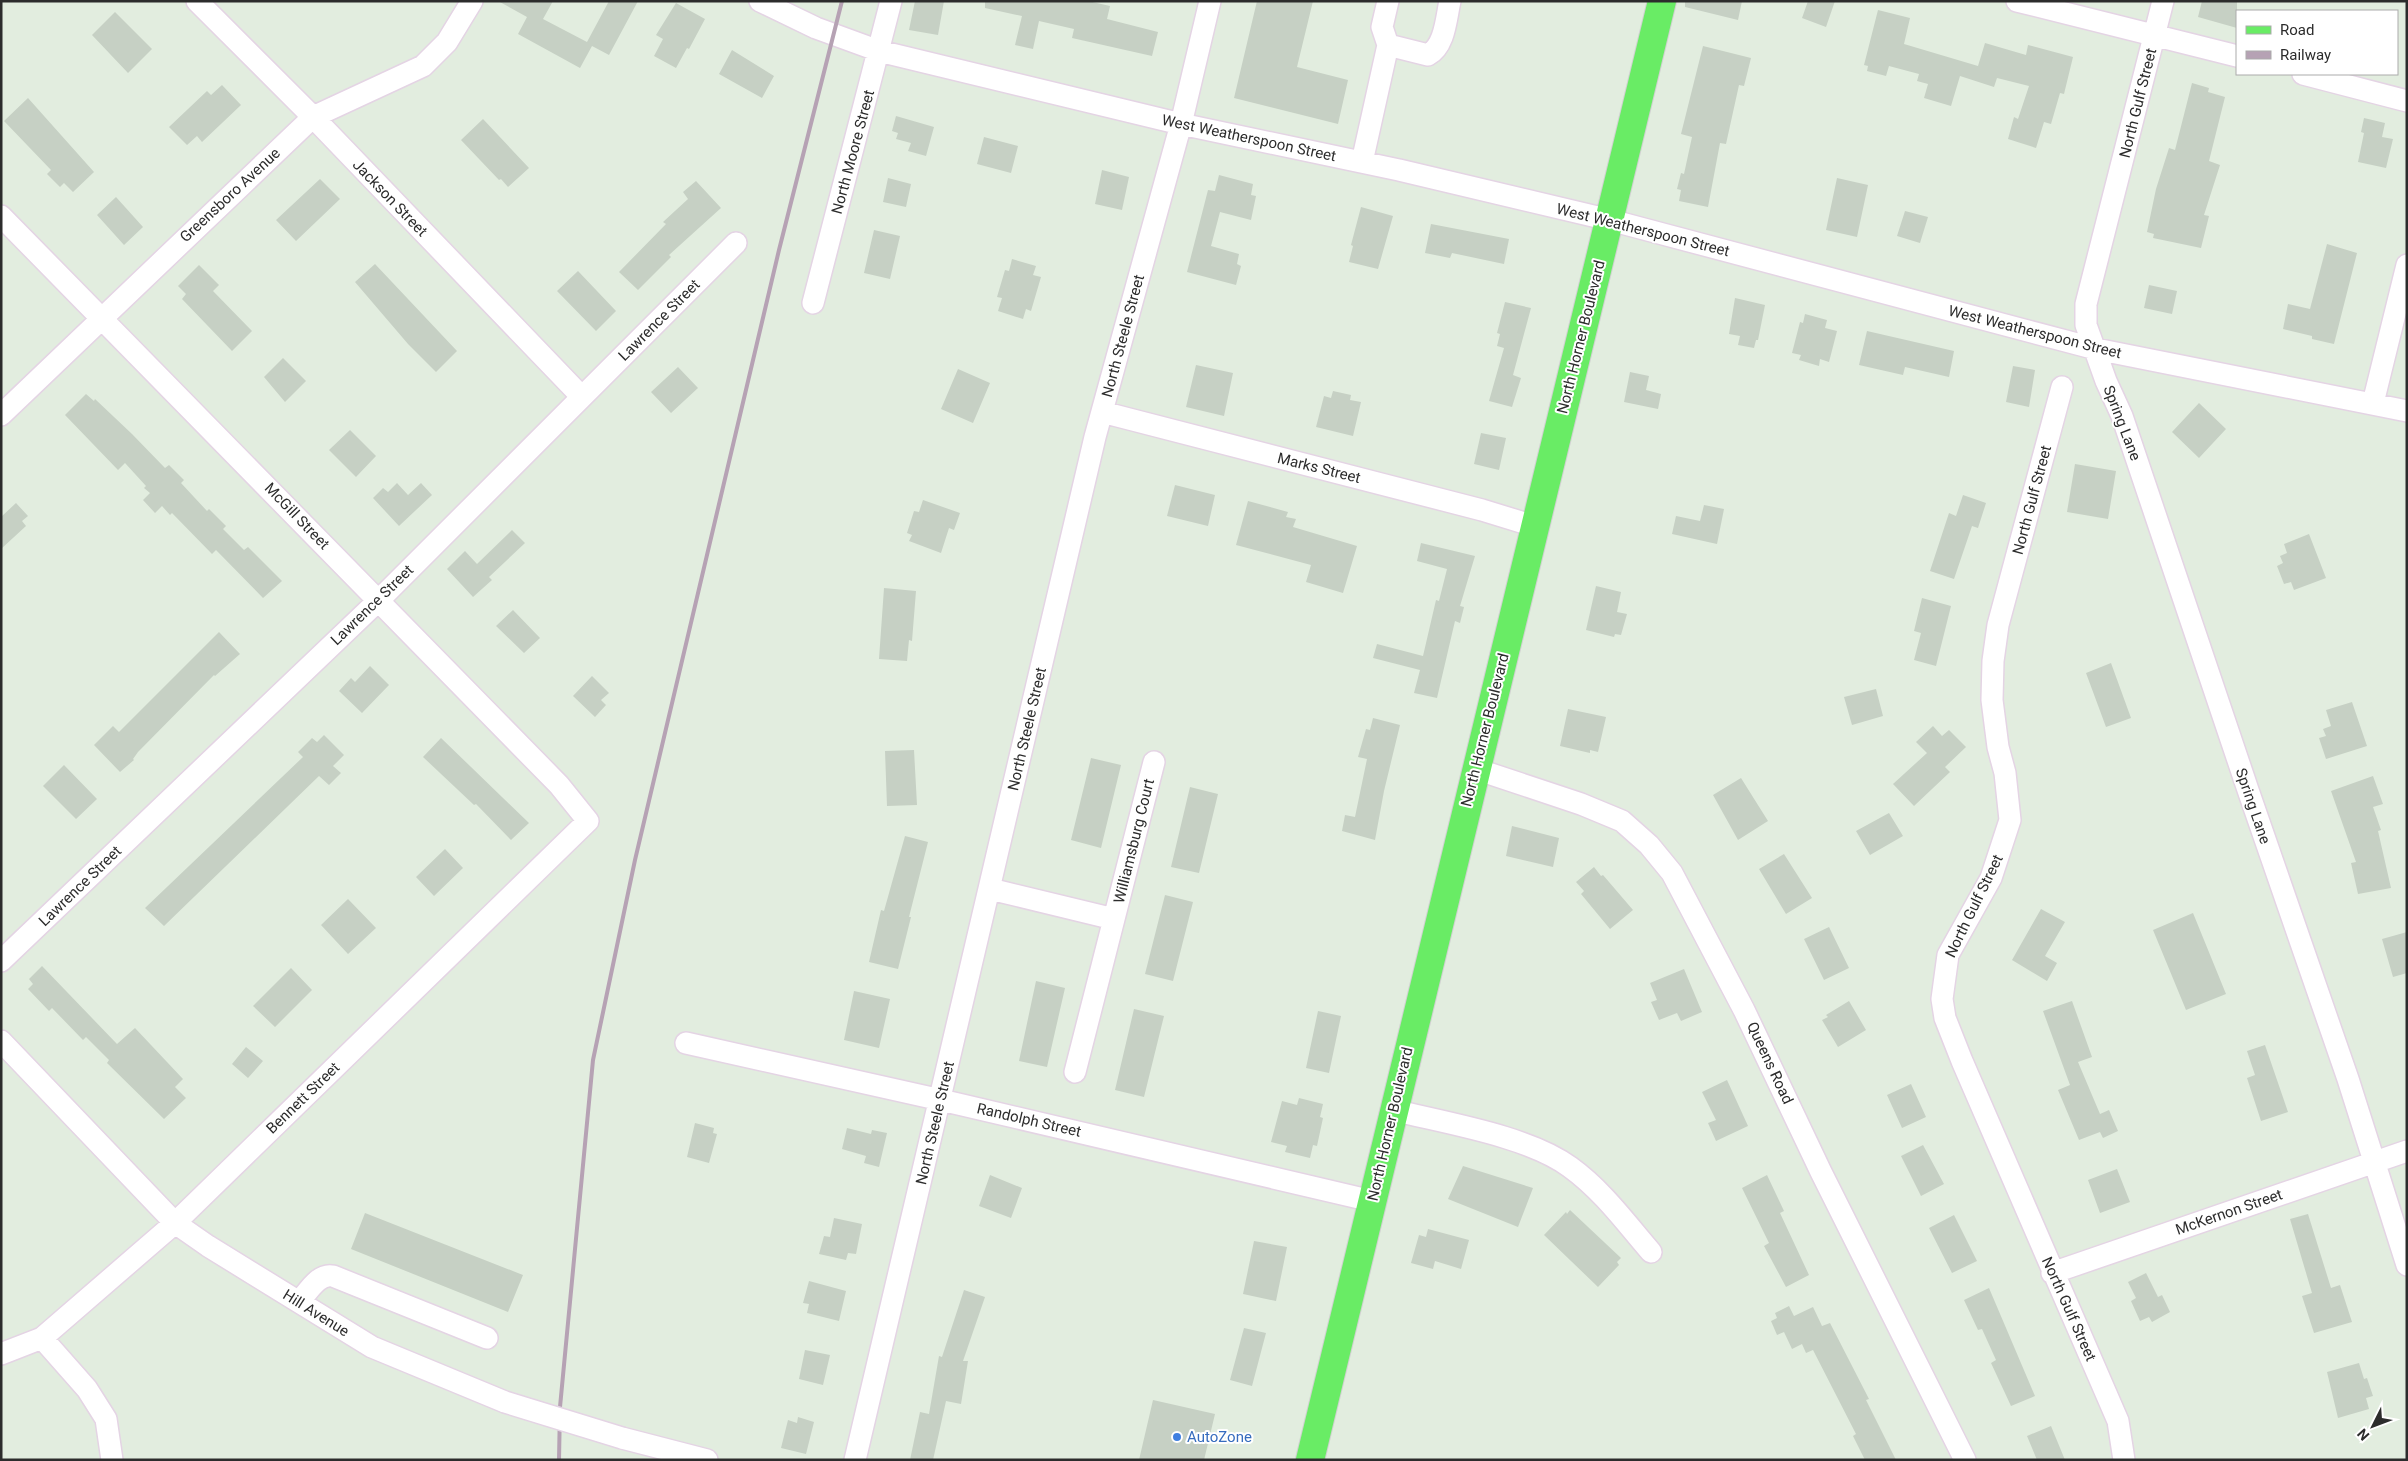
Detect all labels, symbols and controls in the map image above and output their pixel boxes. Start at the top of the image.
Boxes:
legend [2236,10,2398,75]
text: Road [2280,21,2314,39]
street label: North Gulf Street [2116,46,2160,160]
text: Railway [2280,46,2331,64]
street label: North Moore Street [828,88,878,216]
street label: West Weatherspoon Street [1160,111,1338,165]
street label: Greensboro Avenue [176,144,284,246]
street label: Jackson Street [349,156,431,240]
street label: West Weatherspoon Street [1555,200,1731,260]
street label: North Horner Boulevard [1553,258,1609,416]
street label: North Steele Street [1098,273,1148,399]
street label: Lawrence Street [615,275,704,364]
street label: West Weatherspoon Street [1947,302,2123,362]
street label: Spring Lane [2099,383,2145,463]
street label: North Gulf Street [2009,443,2055,557]
street label: Marks Street [1276,449,1362,487]
street label: McGill Street [261,479,333,553]
street label: Lawrence Street [327,561,417,649]
street label: North Horner Boulevard [1457,651,1513,809]
street label: North Steele Street [1004,665,1050,793]
street label: Spring Lane [2232,766,2274,846]
street label: Williamsburg Court [1110,777,1158,905]
street label: Lawrence Street [35,842,125,930]
street label: North Gulf Street [1941,852,2007,960]
street label: Queens Road [1743,1019,1797,1107]
street label: North Horner Boulevard [1364,1045,1416,1203]
street label: Bennett Street [263,1058,343,1137]
street label: North Steele Street [912,1059,958,1187]
street label: Randolph Street [975,1099,1083,1141]
street label: McKernon Street [2173,1185,2285,1239]
street label: North Gulf Street [2038,1254,2100,1364]
street label: Hill Avenue [280,1286,352,1340]
north arrow [2348,1401,2398,1451]
text: N [2354,1426,2373,1444]
place label: AutoZone [1187,1428,1252,1446]
marker: AutoZone [1171,1431,1183,1443]

